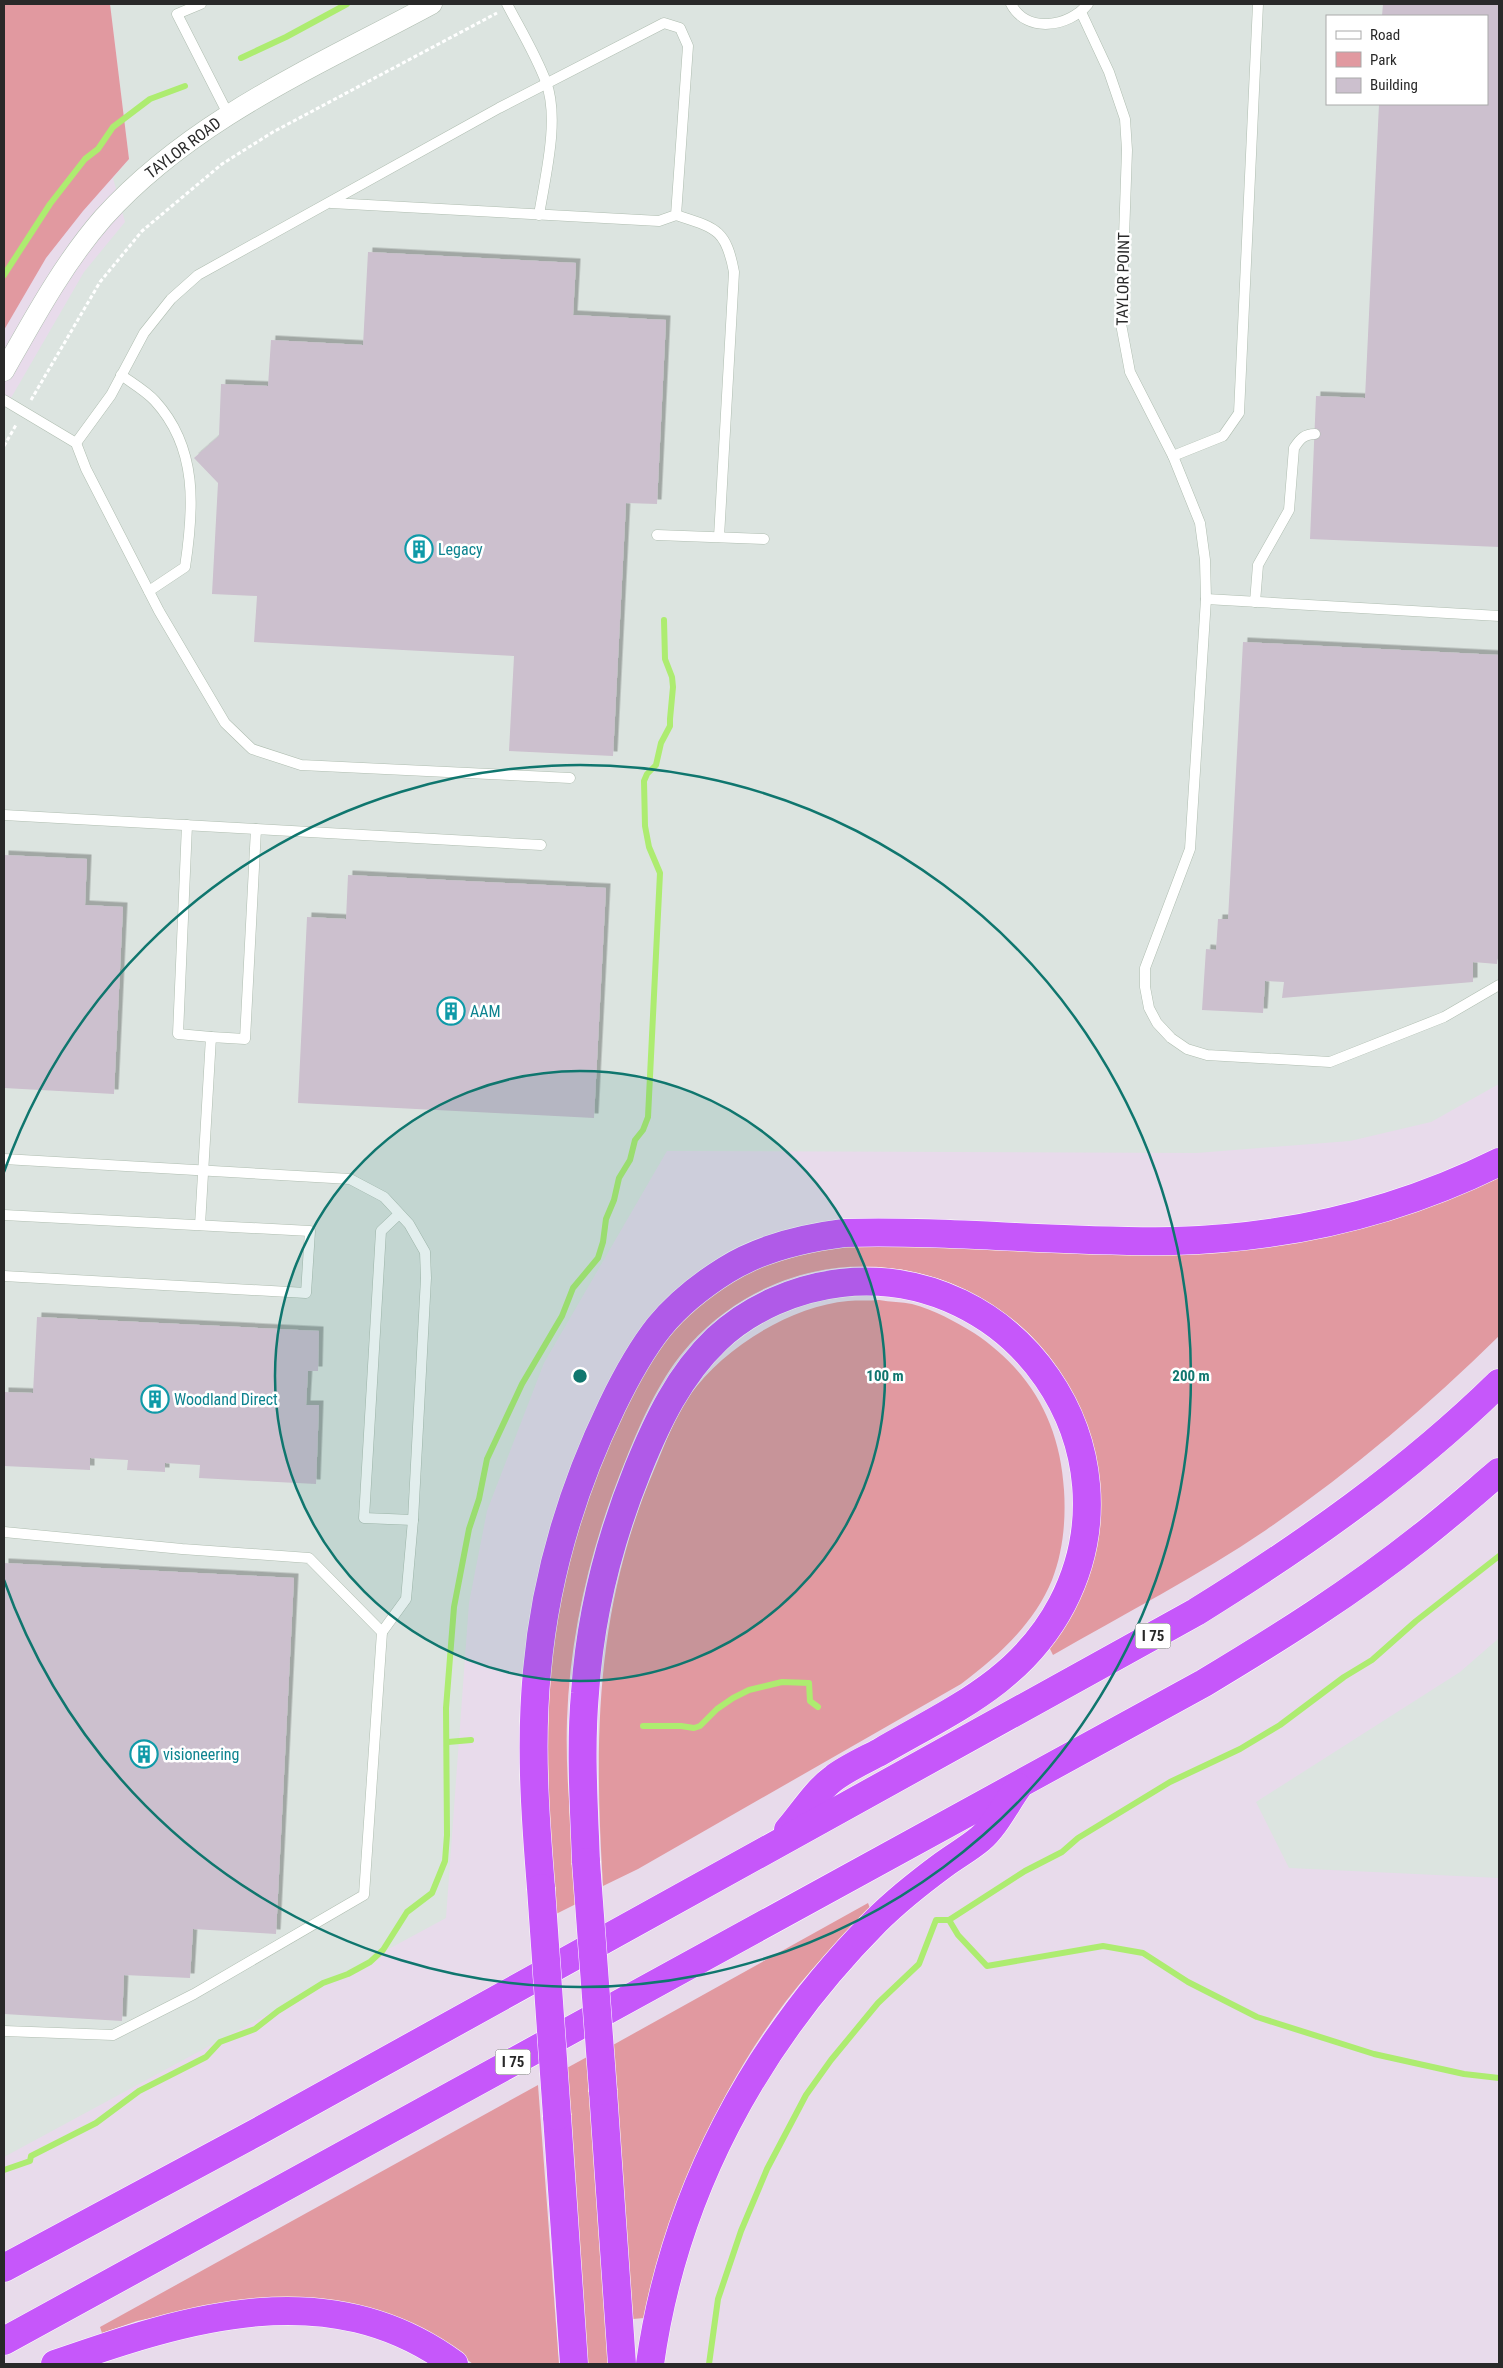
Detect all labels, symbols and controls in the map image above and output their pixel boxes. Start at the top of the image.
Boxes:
legend [1326,15,1488,105]
text: Road [1370,26,1400,44]
text: Park [1370,51,1397,69]
text: Building [1370,76,1418,94]
street label: TAYLOR ROAD [141,113,225,183]
street label: TAYLOR POINT [1113,232,1133,326]
building icon: Legacy [404,534,434,564]
place label: Legacy [438,540,483,559]
building icon: AAM [436,996,466,1026]
place label: AAM [470,1002,501,1021]
centre of rings [571,1367,589,1385]
text: 100 m [866,1367,904,1385]
text: 200 m [1172,1367,1210,1385]
building icon: Woodland Direct [140,1384,170,1414]
place label: Woodland Direct [174,1390,278,1409]
road number: I 75 [1136,1624,1170,1648]
building icon: visioneering [129,1739,159,1769]
place label: visioneering [163,1745,239,1764]
road number: I 75 [496,2050,530,2074]

